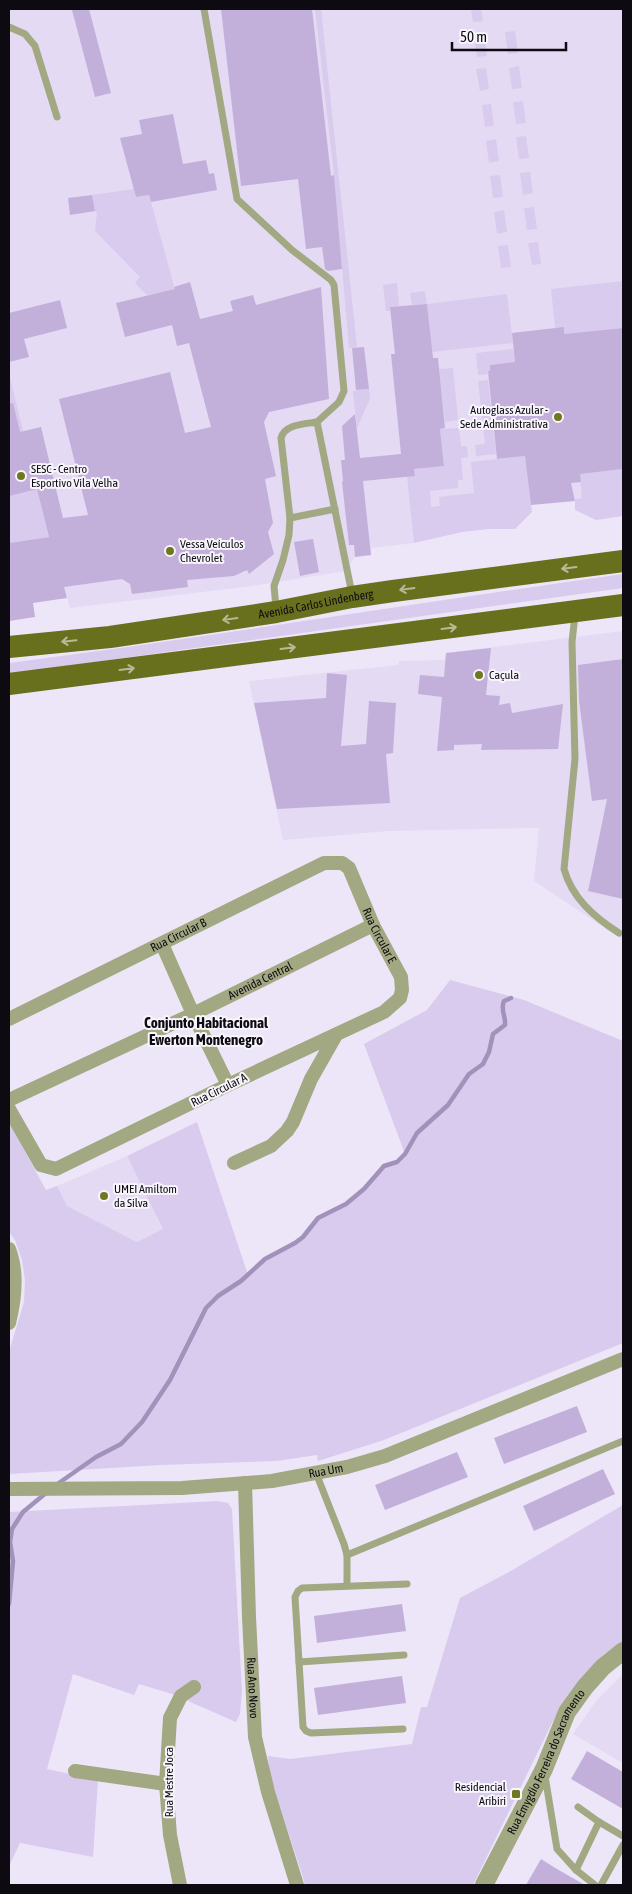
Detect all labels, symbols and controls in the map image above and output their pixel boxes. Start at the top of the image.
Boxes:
scale bar [452,20,566,52]
text: 50 m [460,28,487,45]
place label: Autoglass Azular - Sede Administrativa [460,403,548,431]
marker: Autoglass Azular - Sede Administrativa [552,411,564,423]
place label: SESC - Centro Esportivo Vila Velha [31,462,118,490]
marker: SESC - Centro Esportivo Vila Velha [15,470,27,482]
place label: Vessa Veículos Chevrolet [180,537,244,565]
marker: Vessa Veículos Chevrolet [164,545,176,557]
one-way arrow [561,563,577,573]
one-way arrow [400,584,416,594]
street label: Avenida Carlos Lindenberg [257,587,375,622]
one-way arrow [222,614,238,624]
one-way arrow [441,623,457,633]
one-way arrow [61,636,77,646]
one-way arrow [279,643,295,653]
one-way arrow [118,664,134,674]
place label: Caçula [489,668,519,682]
marker: Caçula [473,669,485,681]
street label: Rua Circular E [360,906,399,965]
street label: Rua Circular B [148,915,209,955]
street label: Avenida Central [226,959,295,1003]
district label: Conjunto Habitacional Ewerton Montenegro [144,1014,269,1048]
street label: Rua Circular A [189,1070,249,1110]
place label: UMEI Amiltom da Silva [114,1182,177,1210]
marker: UMEI Amiltom da Silva [98,1190,110,1202]
street label: Rua Um [307,1461,344,1481]
street label: Rua Ano Novo [244,1657,261,1719]
street label: Rua Emygdio Ferreira do Sacramento [504,1686,588,1837]
street label: Rua Mestre Joca [162,1747,176,1817]
place label: Residencial Aribiri [455,1780,507,1808]
marker: Residencial Aribiri [510,1788,522,1800]

